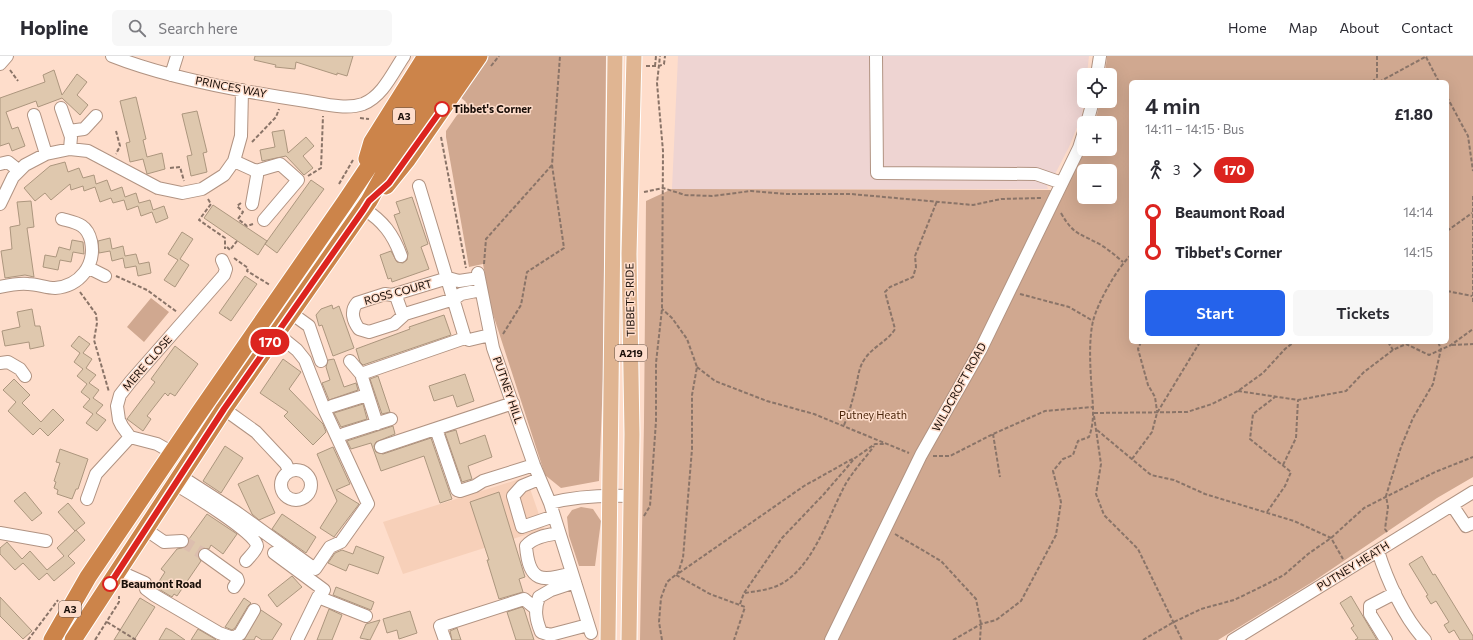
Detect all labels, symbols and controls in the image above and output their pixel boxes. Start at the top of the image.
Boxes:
search box [112,10,392,46]
text: Hopline [20,16,88,39]
icon: search [126,17,148,39]
text: Search here [158,19,238,37]
text: Home [1228,19,1267,36]
text: Map [1289,19,1317,36]
text: About [1339,19,1379,36]
text: Contact [1401,19,1453,36]
map controls [1077,68,1117,204]
button: locate [1077,68,1117,108]
street label: PRINCES WAY [194,73,268,100]
text: 4 min [1145,92,1200,119]
marker: Tibbet's Corner [434,101,450,117]
place label: Tibbet's Corner [453,102,532,115]
text: £1.80 [1394,105,1433,123]
road number: A3 [393,108,415,124]
button: + [1077,116,1117,156]
text: 14:11 – 14:15 · Bus [1145,121,1244,137]
icon: walk [1145,159,1167,181]
icon: forward [1186,159,1208,181]
text: 170 [1222,161,1246,178]
text: 3 [1173,162,1180,178]
button: − [1077,164,1117,204]
text: Beaumont Road [1175,203,1285,221]
text: 14:14 [1403,204,1433,220]
text: Tibbet's Corner [1175,243,1282,261]
text: 14:15 [1404,244,1433,260]
street label: TIBBET'S RIDE [622,263,637,337]
street label: ROSS COURT [362,276,433,307]
button: Start [1145,290,1285,336]
button: Tickets [1293,290,1433,336]
line badge: 170 [247,329,293,355]
street label: MERE CLOSE [119,332,174,393]
text: 170 [258,333,282,350]
street label: WILDCROFT ROAD [929,340,988,433]
road number: A219 [615,345,647,361]
street label: PUTNEY HILL [491,355,526,425]
park label: Putney Heath [839,408,907,421]
street label: PUTNEY HEATH [1314,538,1391,593]
marker: Beaumont Road [102,576,118,592]
place label: Beaumont Road [121,577,201,590]
road number: A3 [59,601,81,617]

